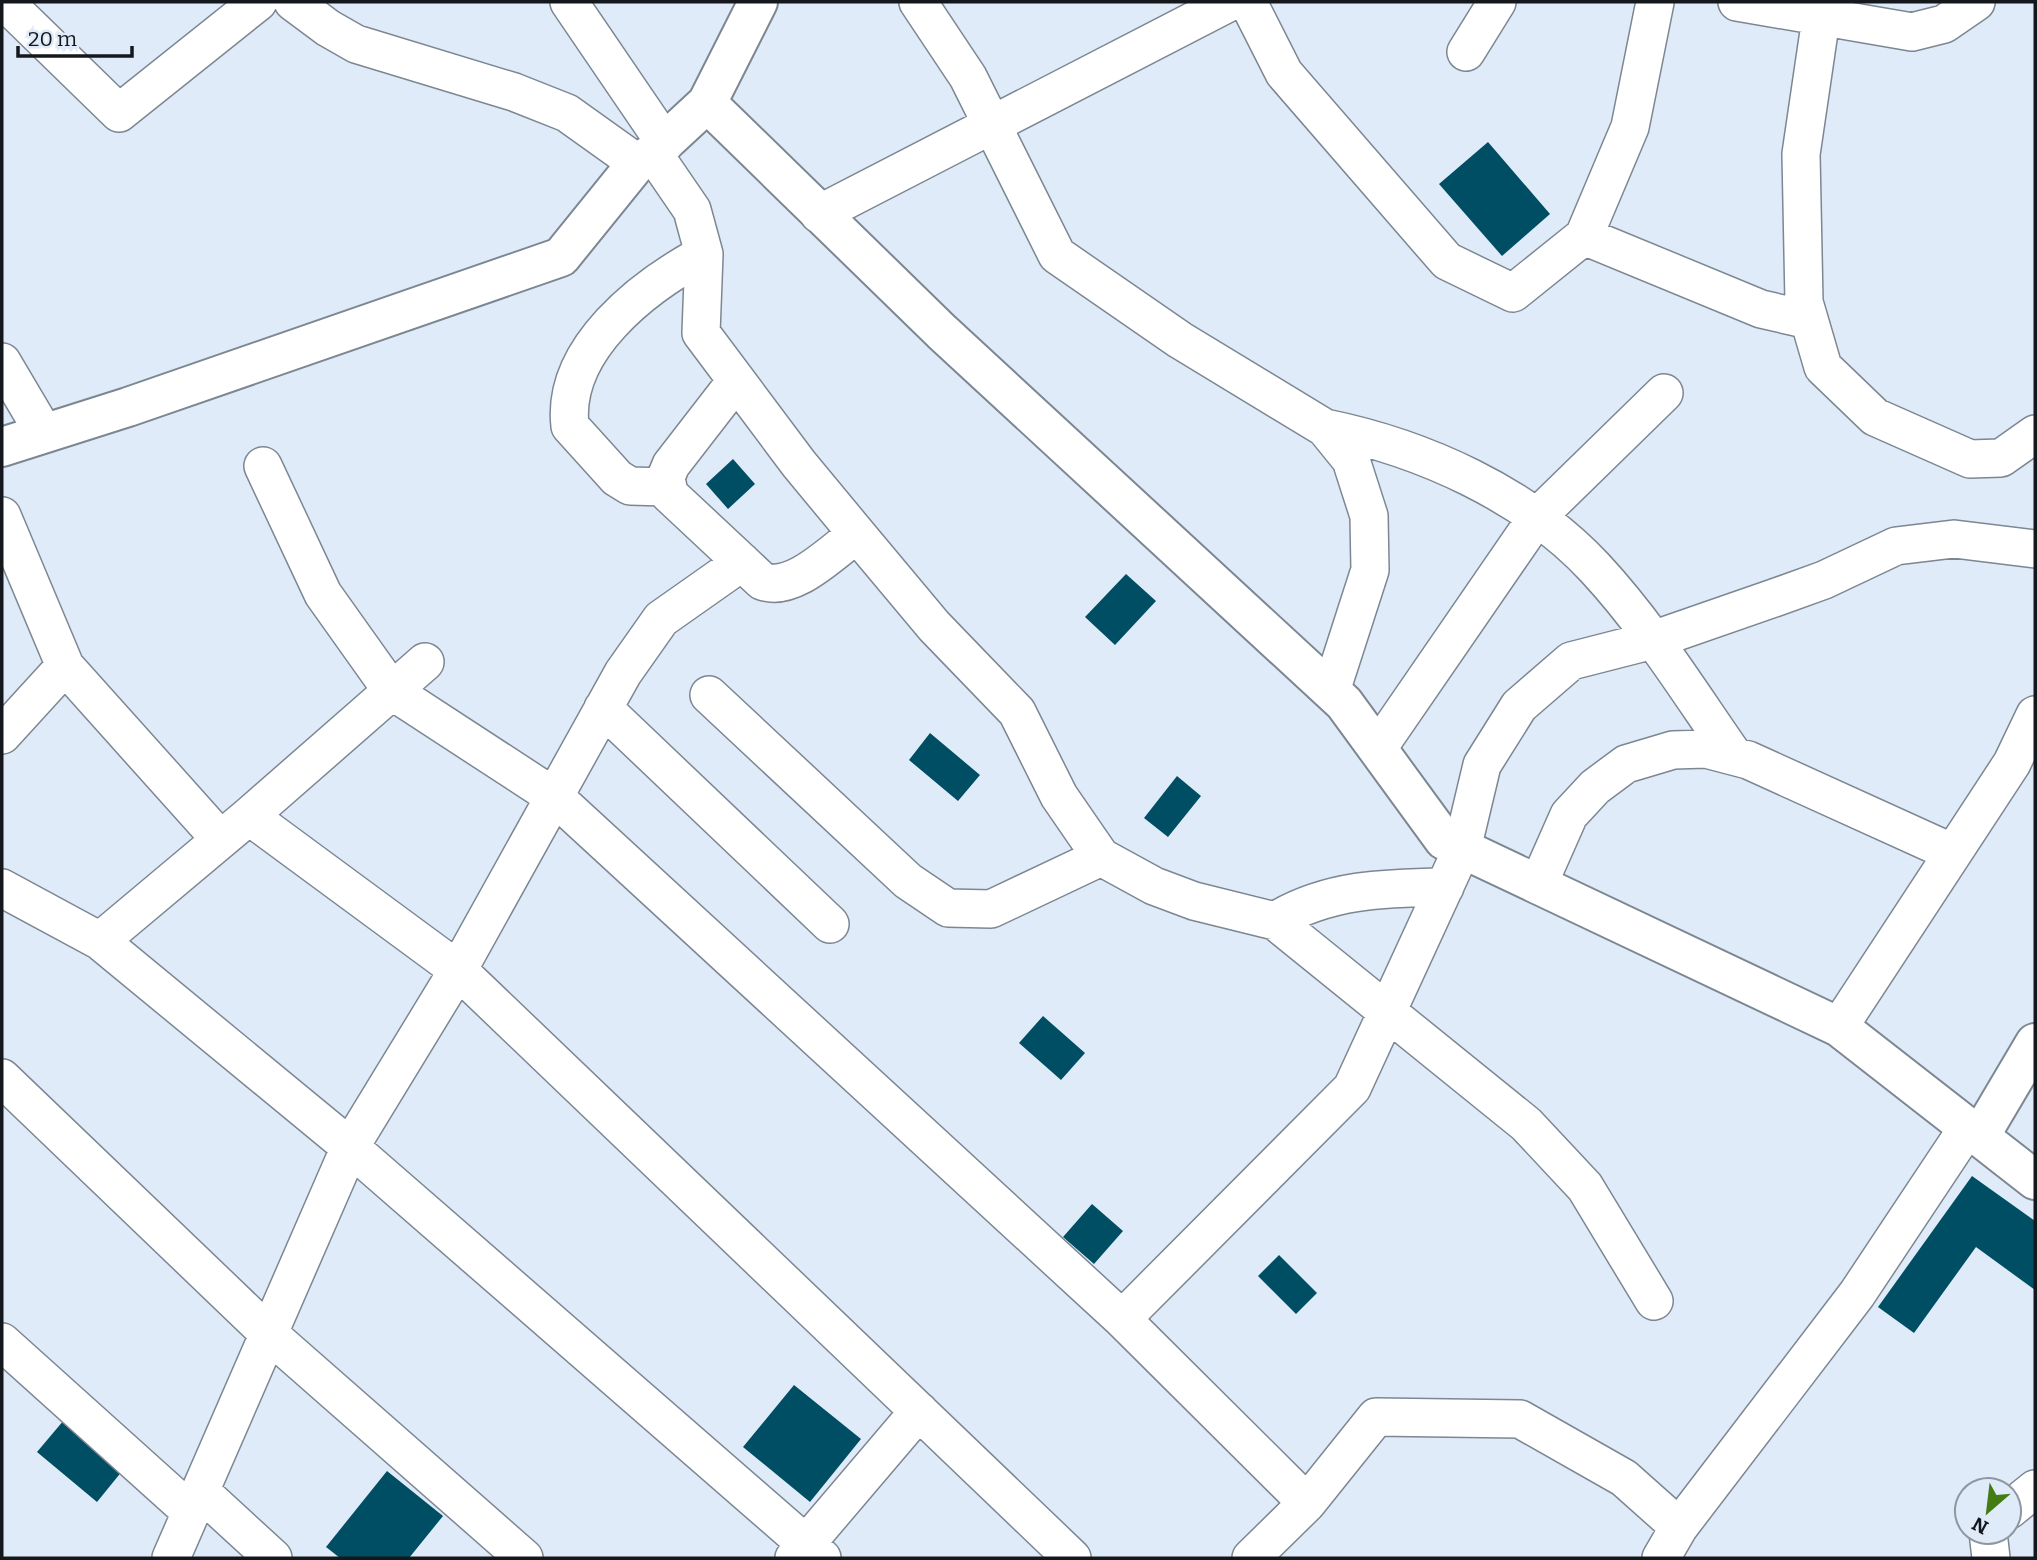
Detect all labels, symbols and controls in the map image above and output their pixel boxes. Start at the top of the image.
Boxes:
scale bar [18,14,131,58]
text: 20 m [28,26,77,52]
north arrow [1953,1476,2023,1546]
text: N [1968,1512,1992,1539]

